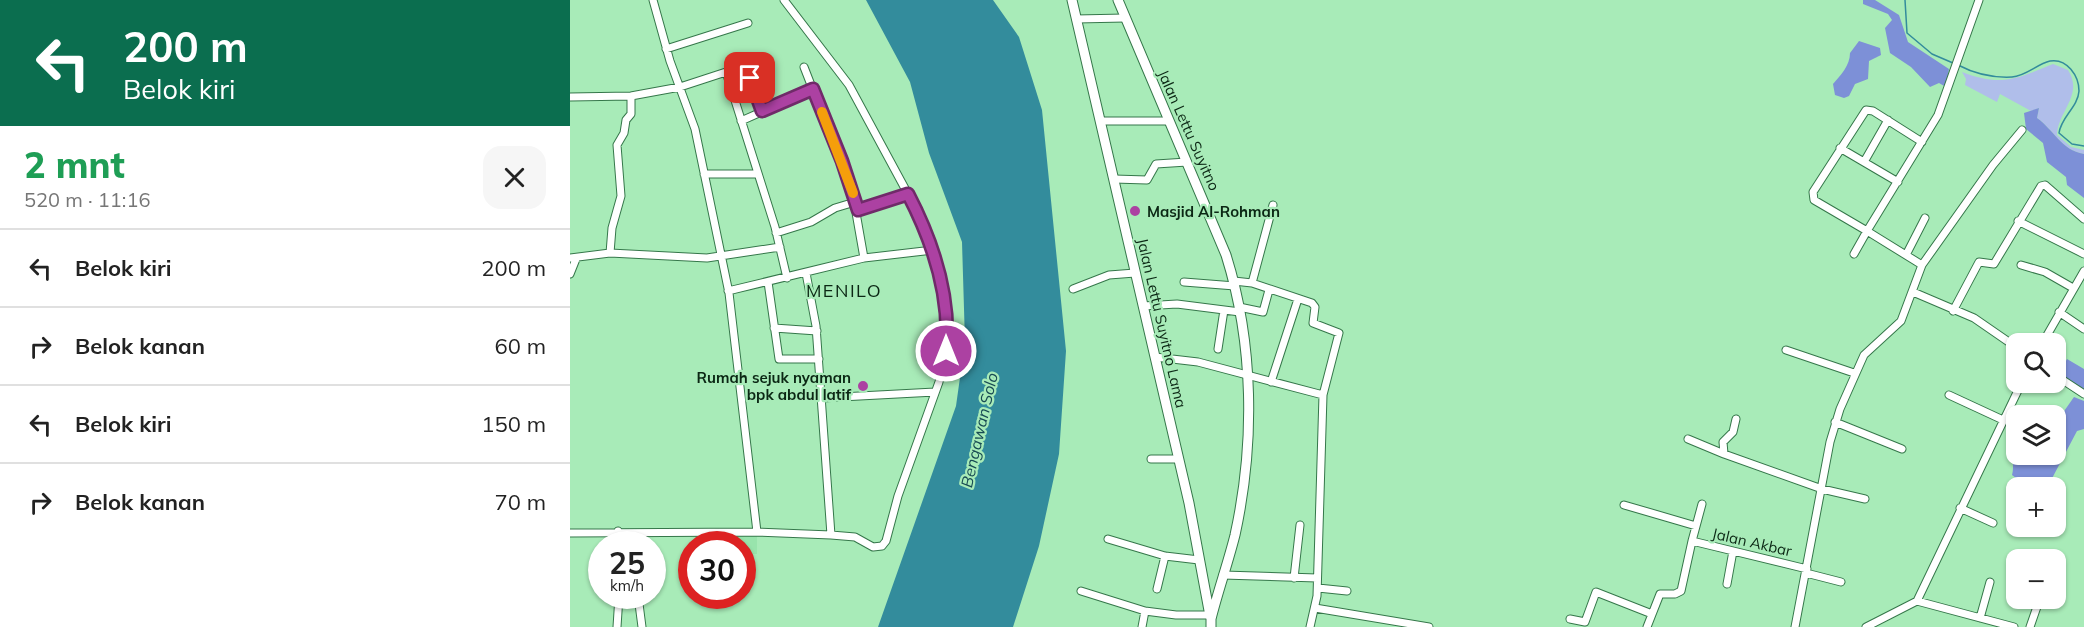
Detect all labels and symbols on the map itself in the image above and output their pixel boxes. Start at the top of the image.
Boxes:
pin [724,52,775,103]
street label: Jalan Lettu Suyitno [1154,67,1224,193]
place label: Masjid Al-Rohman [1147,202,1280,221]
marker: Masjid Al-Rohman [1128,204,1142,218]
street label: Jalan Lettu Suyitno Lama [1133,236,1191,410]
district label: MENILO [806,279,882,302]
position arrow [914,319,978,383]
place label: Rumah sejuk nyaman bpk abdul latif [697,368,851,404]
water label: Bengawan Solo [956,371,1002,489]
marker: Rumah sejuk nyaman bpk abdul latif [856,379,870,393]
street label: Jalan Akbar [1710,524,1794,561]
speed limit sign: 30 [678,531,756,609]

